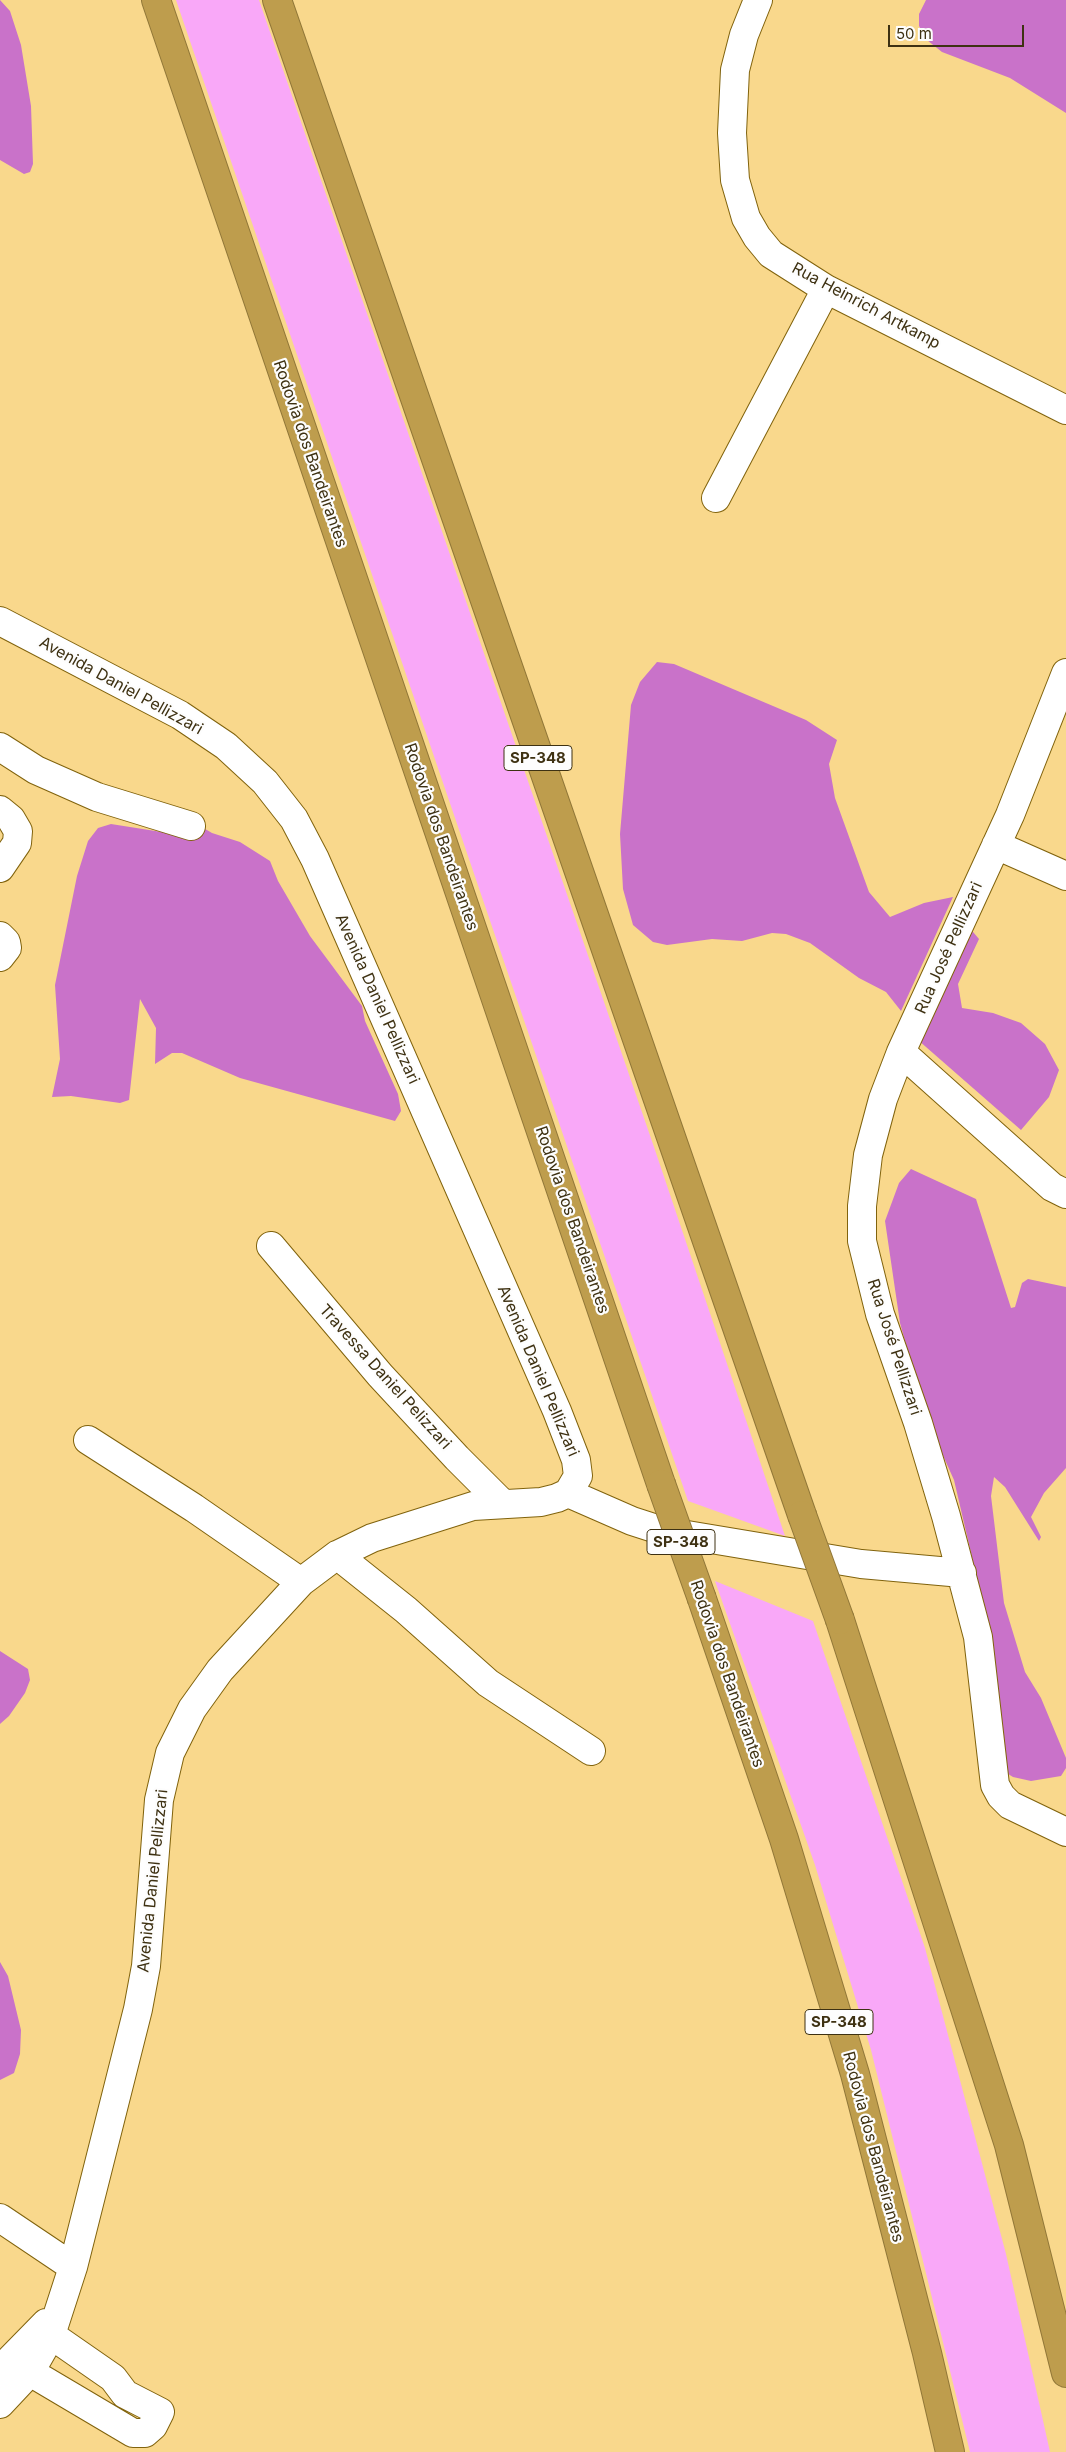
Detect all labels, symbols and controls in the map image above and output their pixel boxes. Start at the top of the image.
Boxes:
scale bar [891,15,1027,47]
text: 50 m [896,24,932,43]
street label: Rua Heinrich Artkamp [789,259,943,353]
street label: Rodovia dos Bandeirantes [269,358,351,550]
street label: Avenida Daniel Pellizzari [36,633,206,739]
street label: Rodovia dos Bandeirantes [400,741,482,933]
road number: SP-348 [504,746,572,770]
street label: Rua José Pellizzari [911,879,987,1017]
street label: Avenida Daniel Pellizzari [331,911,423,1087]
street label: Rodovia dos Bandeirantes [531,1124,613,1316]
street label: Rua José Pellizzari [863,1276,925,1418]
street label: Avenida Daniel Pellizzari [493,1283,583,1459]
street label: Travessa Daniel Pelizzari [315,1301,455,1453]
road number: SP-348 [647,1530,715,1554]
street label: Rodovia dos Bandeirantes [686,1578,768,1770]
street label: Avenida Daniel Pellizzari [134,1788,172,1974]
road number: SP-348 [805,2010,873,2034]
street label: Rodovia dos Bandeirantes [838,2050,908,2244]

